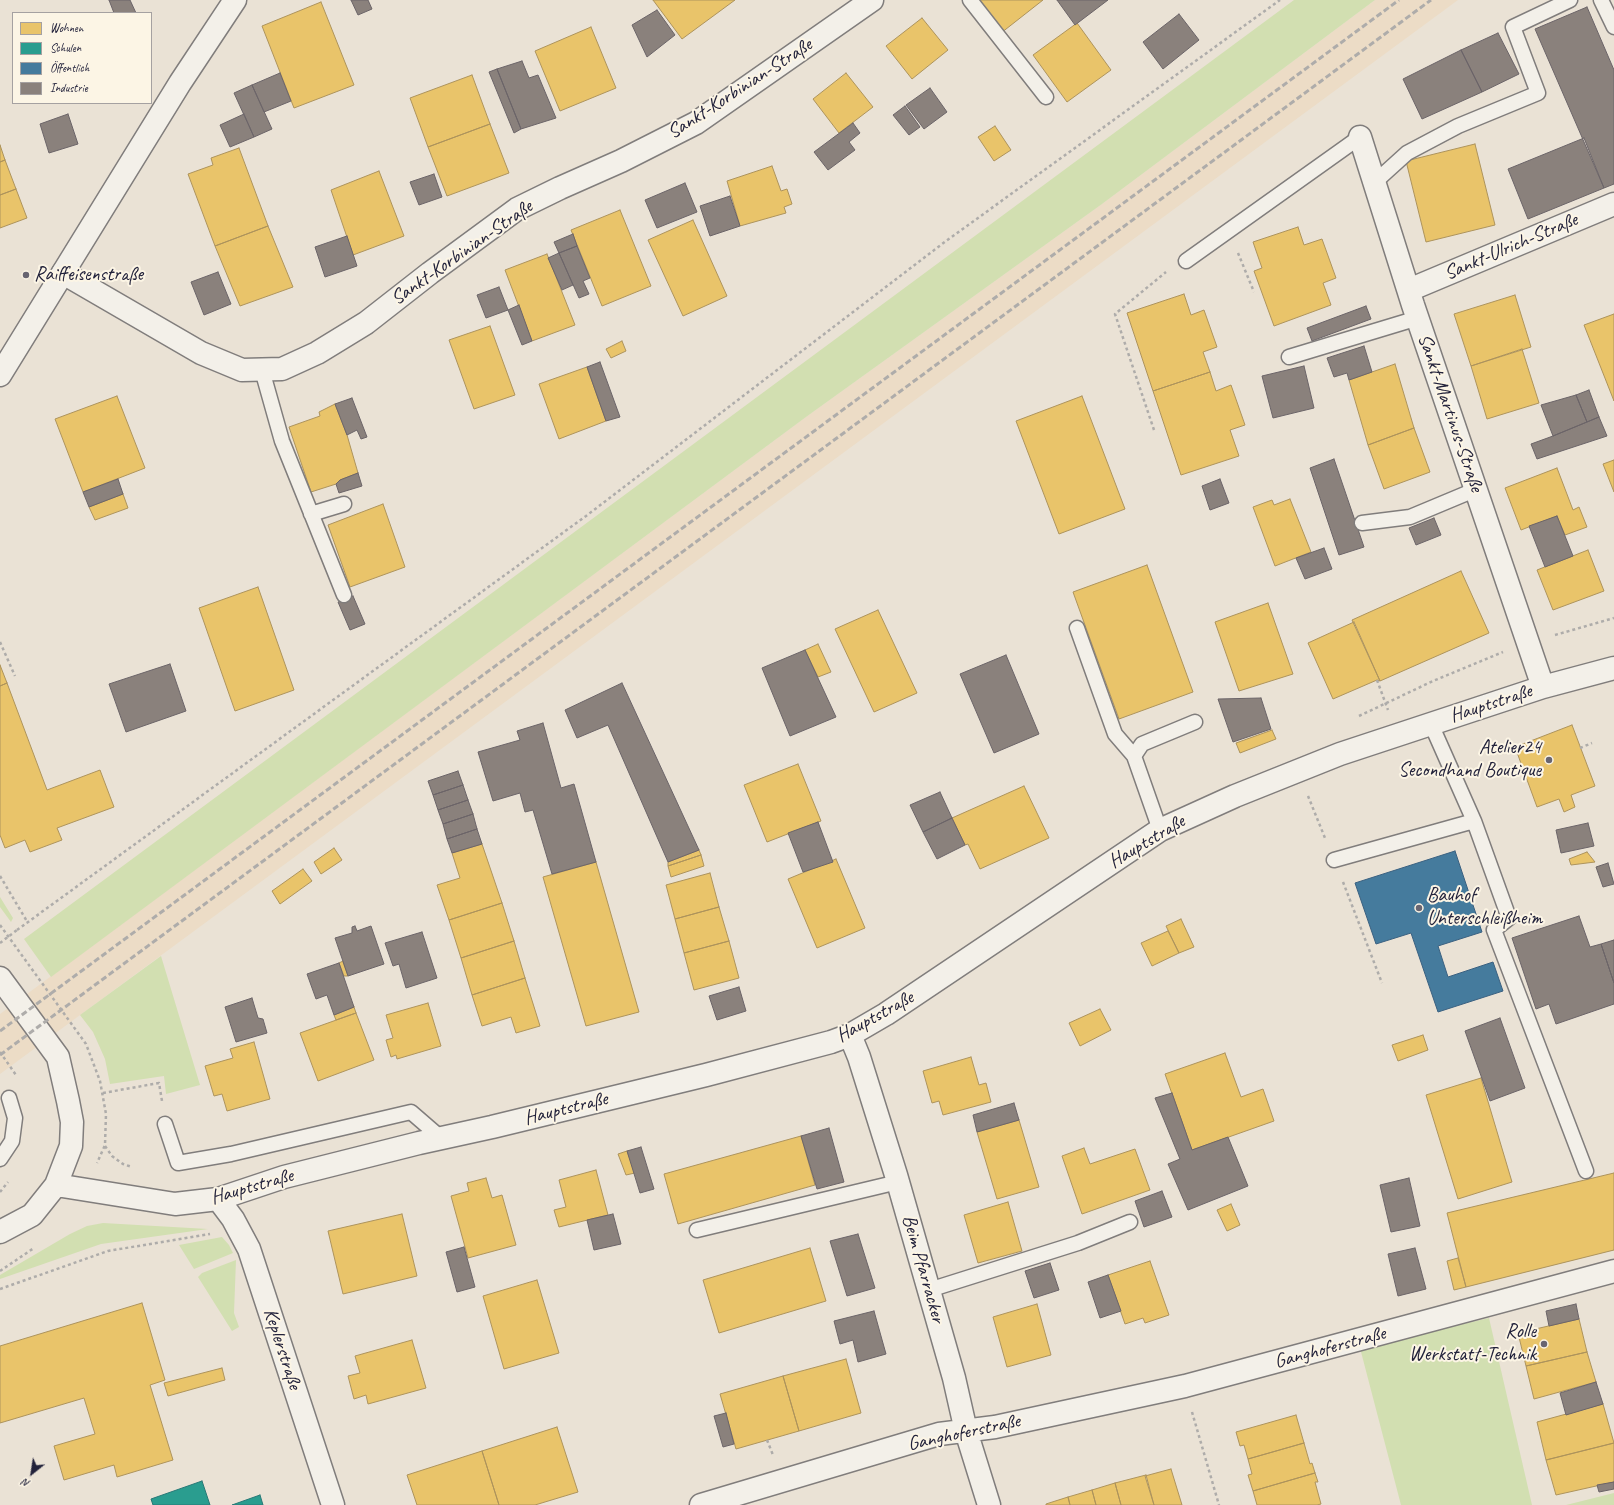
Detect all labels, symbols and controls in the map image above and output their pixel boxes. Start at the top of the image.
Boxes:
legend [12,12,152,104]
text: Wohnen [50,20,83,36]
street label: Sankt-Korbinian-Straße [663,33,817,145]
text: Schulen [50,40,81,56]
text: Öffentlich [50,60,89,76]
text: Industrie [50,80,88,96]
street label: Sankt-Korbinian-Straße [387,195,537,311]
street label: Sankt-Ulrich-Straße [1441,208,1581,286]
place label: Raiffeisenstraße [34,263,143,287]
marker: Raiffeisenstraße [21,270,31,280]
street label: Sankt-Martinus-Straße [1412,331,1488,495]
street label: Hauptstraße [1447,679,1535,729]
place label: Atelier24 Secondhand Boutique [1398,736,1541,783]
marker: Atelier24 Secondhand Boutique [1544,755,1554,765]
street label: Hauptstraße [1104,810,1190,874]
place label: Bauhof Unterschleißheim [1427,884,1542,931]
marker: Bauhof Unterschleißheim [1414,903,1424,913]
street label: Hauptstraße [832,986,918,1048]
street label: Hauptstraße [522,1087,610,1131]
street label: Hauptstraße [208,1164,296,1210]
street label: Beim Pfarracker [896,1212,950,1326]
street label: Keplerstraße [258,1306,306,1392]
place label: Rolle Werkstatt-Technik [1409,1320,1536,1367]
street label: Ganghoferstraße [1272,1322,1388,1374]
marker: Rolle Werkstatt-Technik [1539,1339,1549,1349]
street label: Ganghoferstraße [906,1409,1022,1457]
north arrow [12,1453,52,1493]
text: N [20,1476,32,1491]

